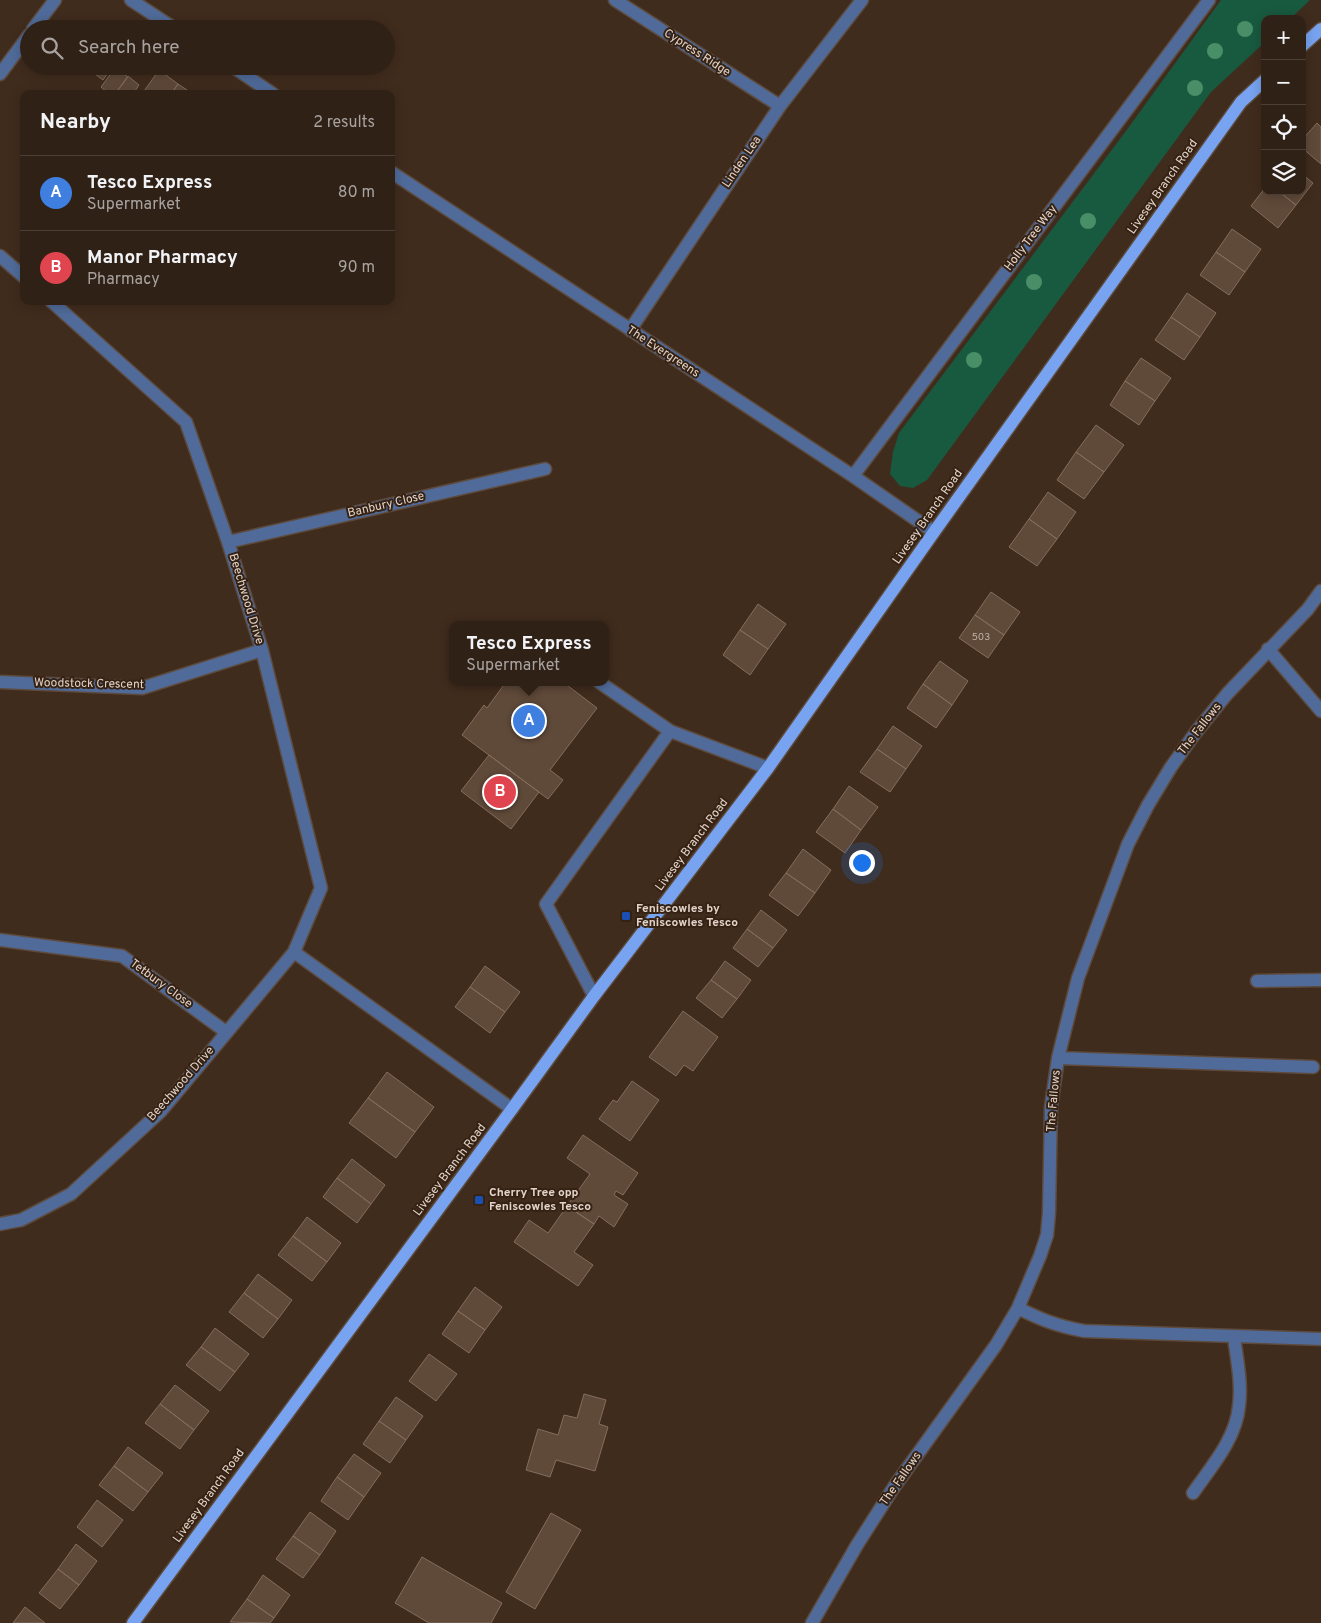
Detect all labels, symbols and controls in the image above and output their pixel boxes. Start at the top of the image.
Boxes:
map controls [1261,15,1306,195]
button: + [1261,15,1306,60]
search box [20,20,395,75]
street label: Cypress Ridge [661,25,733,81]
icon: search [38,34,66,62]
text: Search here [78,36,180,60]
button: − [1261,60,1306,105]
button: locate [1261,105,1306,150]
text: Nearby [40,109,111,136]
text: 2 results [313,113,375,133]
street label: Linden Lea [719,133,765,191]
street label: Livesey Branch Road [1124,136,1202,238]
button: layers [1261,150,1306,195]
text: Tesco Express [87,171,212,195]
text: A [50,183,62,203]
text: 80 m [338,183,375,203]
text: Supermarket [87,195,181,215]
street label: Holly Tree Way [1001,202,1061,274]
text: Manor Pharmacy [87,246,238,270]
text: B [50,258,62,278]
text: 90 m [338,258,375,278]
text: Pharmacy [87,270,160,290]
street label: The Evergreens [624,323,702,381]
street label: Livesey Branch Road [889,466,967,568]
street label: Banbury Close [346,488,426,522]
street label: Beechwood Drive [225,552,267,646]
popup [449,621,609,686]
house number: 503 [972,631,990,644]
text: Tesco Express [466,632,592,656]
text: Supermarket [466,656,560,676]
street label: Woodstock Crescent [34,675,144,693]
street label: The Fallows [1175,700,1225,758]
pin: A [513,702,545,740]
pin: B [484,773,516,811]
street label: Livesey Branch Road [652,795,732,895]
your location [849,850,875,876]
place label: Feniscowles by Feniscowles Tesco [636,901,738,931]
marker: Feniscowles by Feniscowles Tesco [620,910,632,922]
street label: Tetbury Close [127,956,195,1012]
street label: Beechwood Drive [144,1043,218,1125]
street label: The Fallows [1043,1069,1065,1133]
street label: Livesey Branch Road [410,1120,490,1220]
place label: Cherry Tree opp Feniscowles Tesco [489,1185,591,1215]
marker: Cherry Tree opp Feniscowles Tesco [473,1194,485,1206]
street label: Livesey Branch Road [170,1446,248,1546]
street label: The Fallows [877,1449,925,1509]

